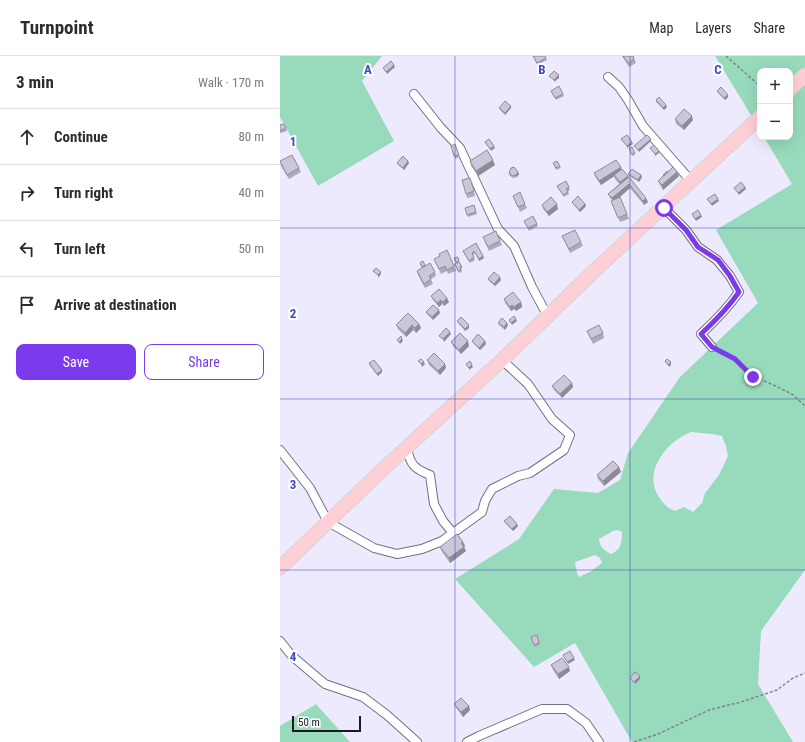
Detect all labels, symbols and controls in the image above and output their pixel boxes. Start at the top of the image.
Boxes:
text: Turnpoint [20,16,94,39]
text: Map [649,20,673,36]
text: Layers [695,20,732,36]
text: Share [754,20,785,36]
text: A [364,62,372,77]
text: B [538,62,546,77]
text: C [714,62,722,77]
map controls [757,68,793,140]
button: + [757,68,793,104]
text: 3 min [16,72,54,92]
text: Walk · 170 m [198,75,264,90]
button: − [757,104,793,140]
icon: ahead [16,126,38,148]
text: Continue [54,128,108,146]
text: 80 m [238,129,264,144]
text: 1 [290,134,296,149]
icon: right [16,182,38,204]
text: Turn right [54,184,113,202]
text: 40 m [238,185,264,200]
route start [655,199,673,217]
icon: left [16,238,38,260]
text: Turn left [54,240,105,258]
text: 50 m [238,241,264,256]
icon: arrive [16,294,38,316]
text: Arrive at destination [54,296,177,314]
text: 2 [290,306,297,321]
button: Save [16,344,136,380]
button: Share [144,344,264,380]
route end [744,368,762,386]
text: 3 [290,477,296,492]
text: 4 [290,649,297,664]
scale bar [292,714,361,733]
text: 50 m [298,716,320,729]

